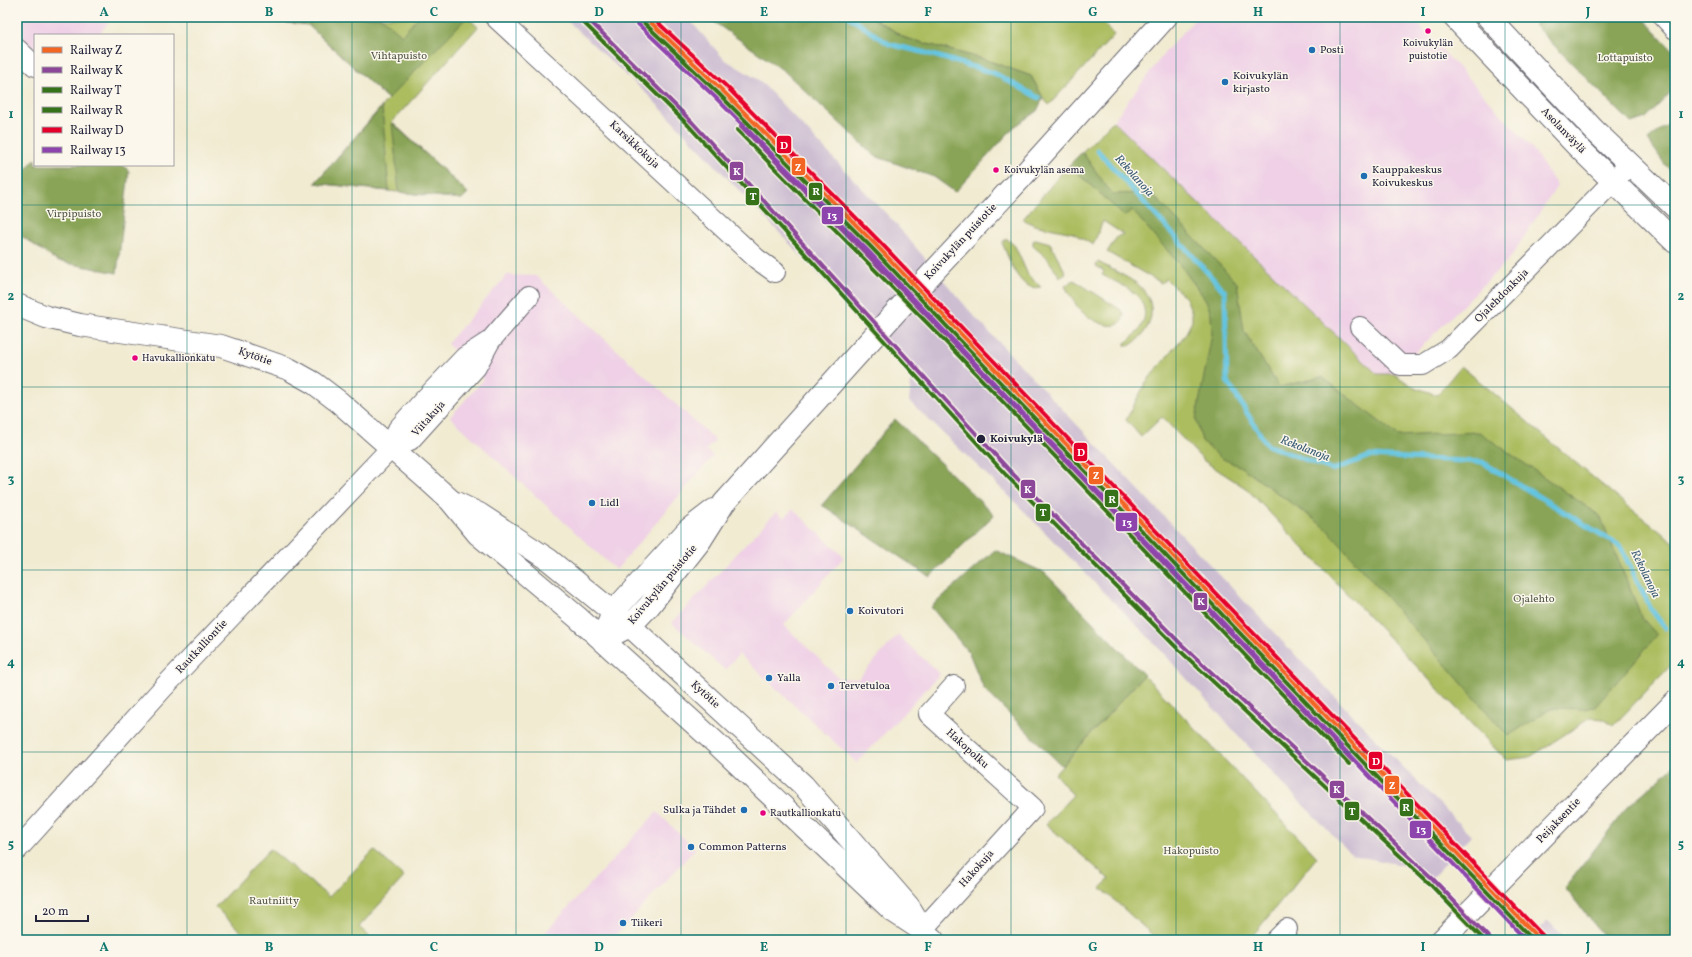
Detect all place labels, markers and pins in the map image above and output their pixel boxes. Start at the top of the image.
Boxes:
marker: Koivukylän puistotie [1423,26,1433,36]
place label: Koivukylän puistotie [1403,36,1453,63]
place label: Posti [1320,43,1344,58]
marker: Posti [1307,45,1317,55]
place label: Koivukylän kirjasto [1233,69,1289,97]
marker: Koivukylän kirjasto [1220,77,1230,87]
place label: Koivukylän asema [1004,163,1084,177]
place label: Kauppakeskus Koivukeskus [1372,163,1442,191]
marker: Koivukylän asema [991,165,1001,175]
marker: Kauppakeskus Koivukeskus [1359,171,1369,181]
place label: Havukallionkatu [142,351,216,365]
marker: Havukallionkatu [130,353,140,363]
place label: Koivukylä [990,432,1043,447]
marker: Koivukylä [975,433,987,445]
place label: Lidl [600,496,619,511]
marker: Lidl [587,498,597,508]
place label: Koivutori [858,604,904,619]
marker: Koivutori [845,606,855,616]
place label: Yalla [777,671,801,686]
marker: Yalla [764,673,774,683]
place label: Tervetuloa [839,679,891,694]
marker: Tervetuloa [826,681,836,691]
place label: Sulka ja Tähdet [663,803,736,818]
marker: Sulka ja Tähdet [739,805,749,815]
place label: Rautkallionkatu [770,806,841,820]
marker: Rautkallionkatu [758,808,768,818]
place label: Common Patterns [699,840,787,855]
marker: Common Patterns [686,842,696,852]
place label: Tiikeri [631,916,662,931]
marker: Tiikeri [618,918,628,928]

